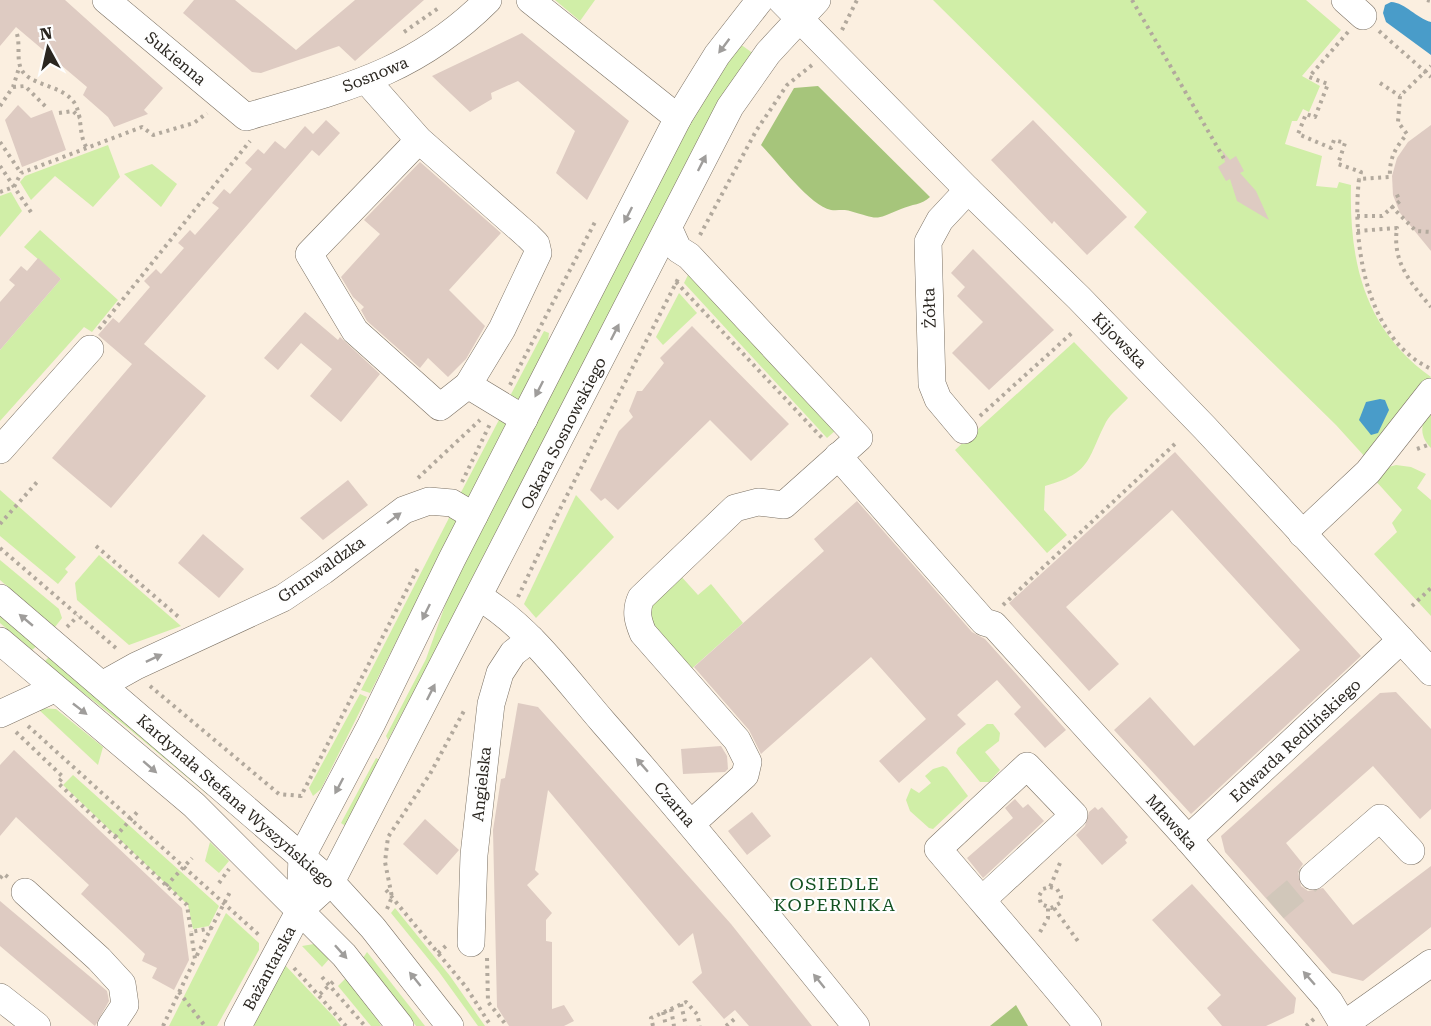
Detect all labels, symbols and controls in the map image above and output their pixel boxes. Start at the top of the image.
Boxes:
north arrow [18,18,78,78]
text: N [39,23,53,44]
street label: Sukienna [141,28,210,89]
one-way arrow [718,38,730,53]
street label: Sosnowa [340,53,411,96]
one-way arrow [697,154,707,171]
one-way arrow [623,207,633,224]
street label: Żółta [919,287,940,328]
street label: Kijowska [1088,309,1151,372]
one-way arrow [611,323,620,340]
street label: Oskara Sosnowskiego [517,354,610,513]
one-way arrow [534,381,544,398]
one-way arrow [386,512,401,524]
street label: Grunwaldzka [274,532,369,606]
one-way arrow [422,603,431,620]
one-way arrow [19,614,34,627]
one-way arrow [145,653,163,663]
street label: Edwarda Redlińskiego [1226,675,1365,806]
one-way arrow [426,684,435,701]
one-way arrow [71,703,87,715]
street label: Kardynała Stefana Wyszyńskiego [133,710,338,892]
street label: Angielska [468,745,495,822]
one-way arrow [635,758,649,773]
one-way arrow [142,761,158,774]
one-way arrow [334,777,344,794]
street label: Czarna [650,778,699,831]
street label: Mławska [1142,791,1202,854]
district label: OSIEDLE KOPERNIKA [774,873,896,915]
street label: Bażantarska [239,923,300,1014]
one-way arrow [334,944,347,959]
one-way arrow [1303,970,1316,986]
one-way arrow [409,972,422,987]
one-way arrow [814,973,826,988]

